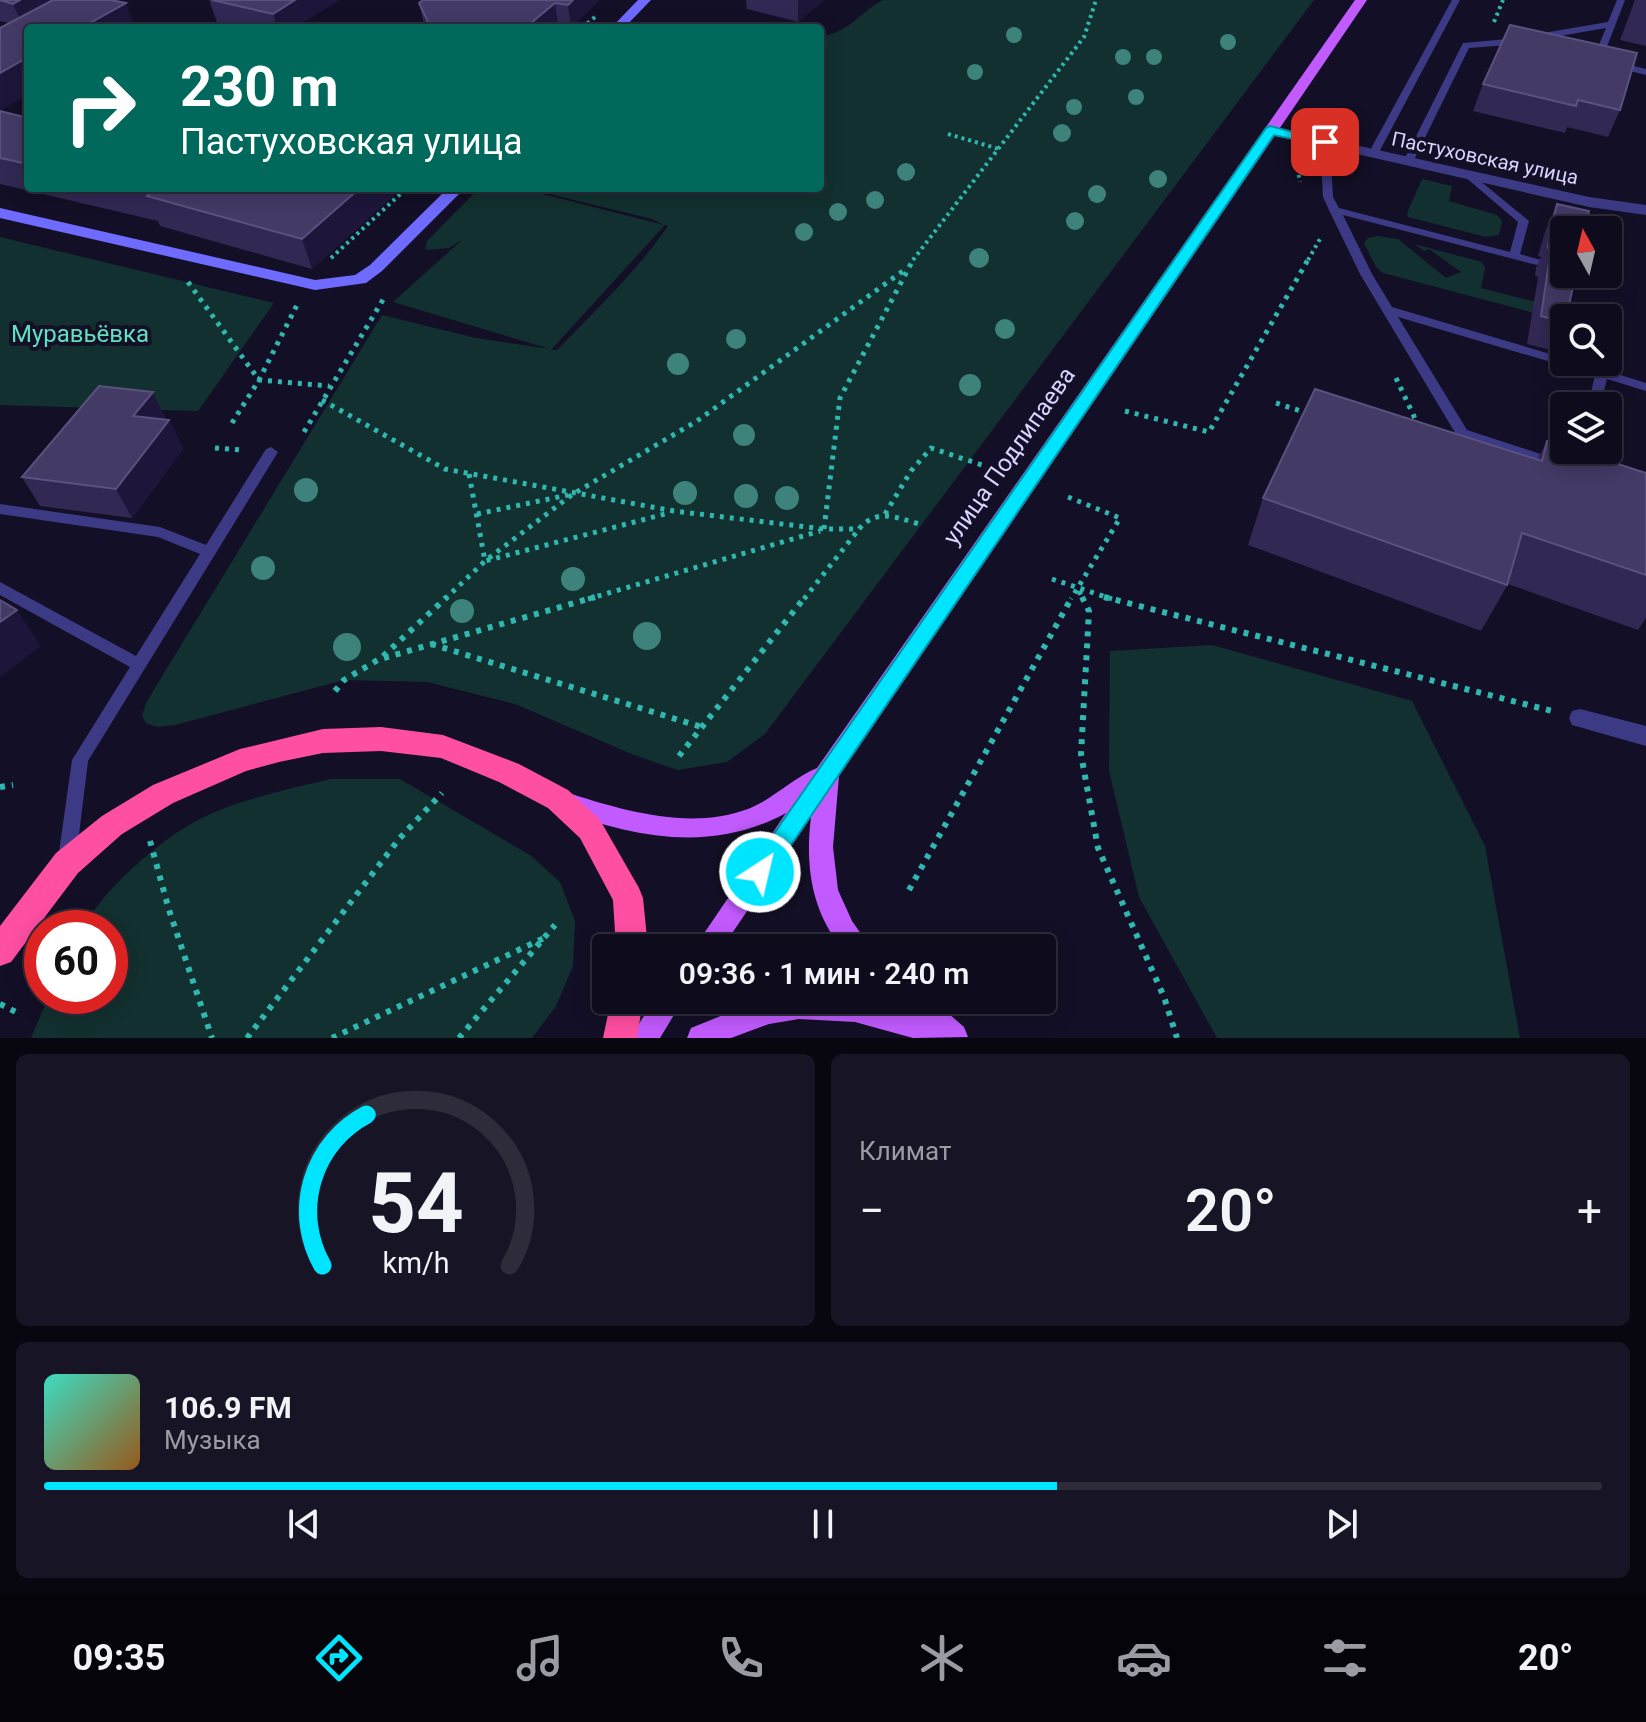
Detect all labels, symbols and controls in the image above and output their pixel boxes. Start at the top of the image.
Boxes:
text: 230 m [180,54,339,120]
icon: right [48,56,152,160]
pin [1291,108,1359,176]
icon: arrive [1303,120,1347,164]
text: Пастуховская улица [180,121,523,163]
street label: Пастуховская улица [1389,126,1581,190]
north arrow [1550,216,1622,288]
map controls [1550,216,1622,464]
button: search [1550,304,1622,376]
park label: Муравьёвка [11,320,149,348]
street label: улица Подлипаева [937,362,1081,550]
button: layers [1550,392,1622,464]
position arrow [718,830,802,914]
speed limit sign: 60 [24,910,128,1014]
text: 09:36 · 1 мин · 240 m [679,956,969,991]
text: Климат [859,1136,951,1166]
text: 54 [368,1155,463,1252]
text: 20° [1185,1175,1276,1246]
text: − [859,1185,884,1237]
text: + [1577,1185,1602,1237]
text: km/h [382,1246,449,1280]
text: 106.9 FM [164,1390,292,1425]
text: Музыка [164,1425,261,1455]
icon: previous [282,1502,326,1546]
icon: pause [801,1502,845,1546]
icon: next [1320,1502,1364,1546]
icon: directions [311,1630,367,1686]
icon: music [512,1630,568,1686]
icon: phone [713,1630,769,1686]
icon: climate [914,1630,970,1686]
icon: car [1116,1630,1172,1686]
icon: filters [1317,1630,1373,1686]
text: 09:35 [73,1637,165,1679]
text: 20° [1518,1637,1573,1679]

